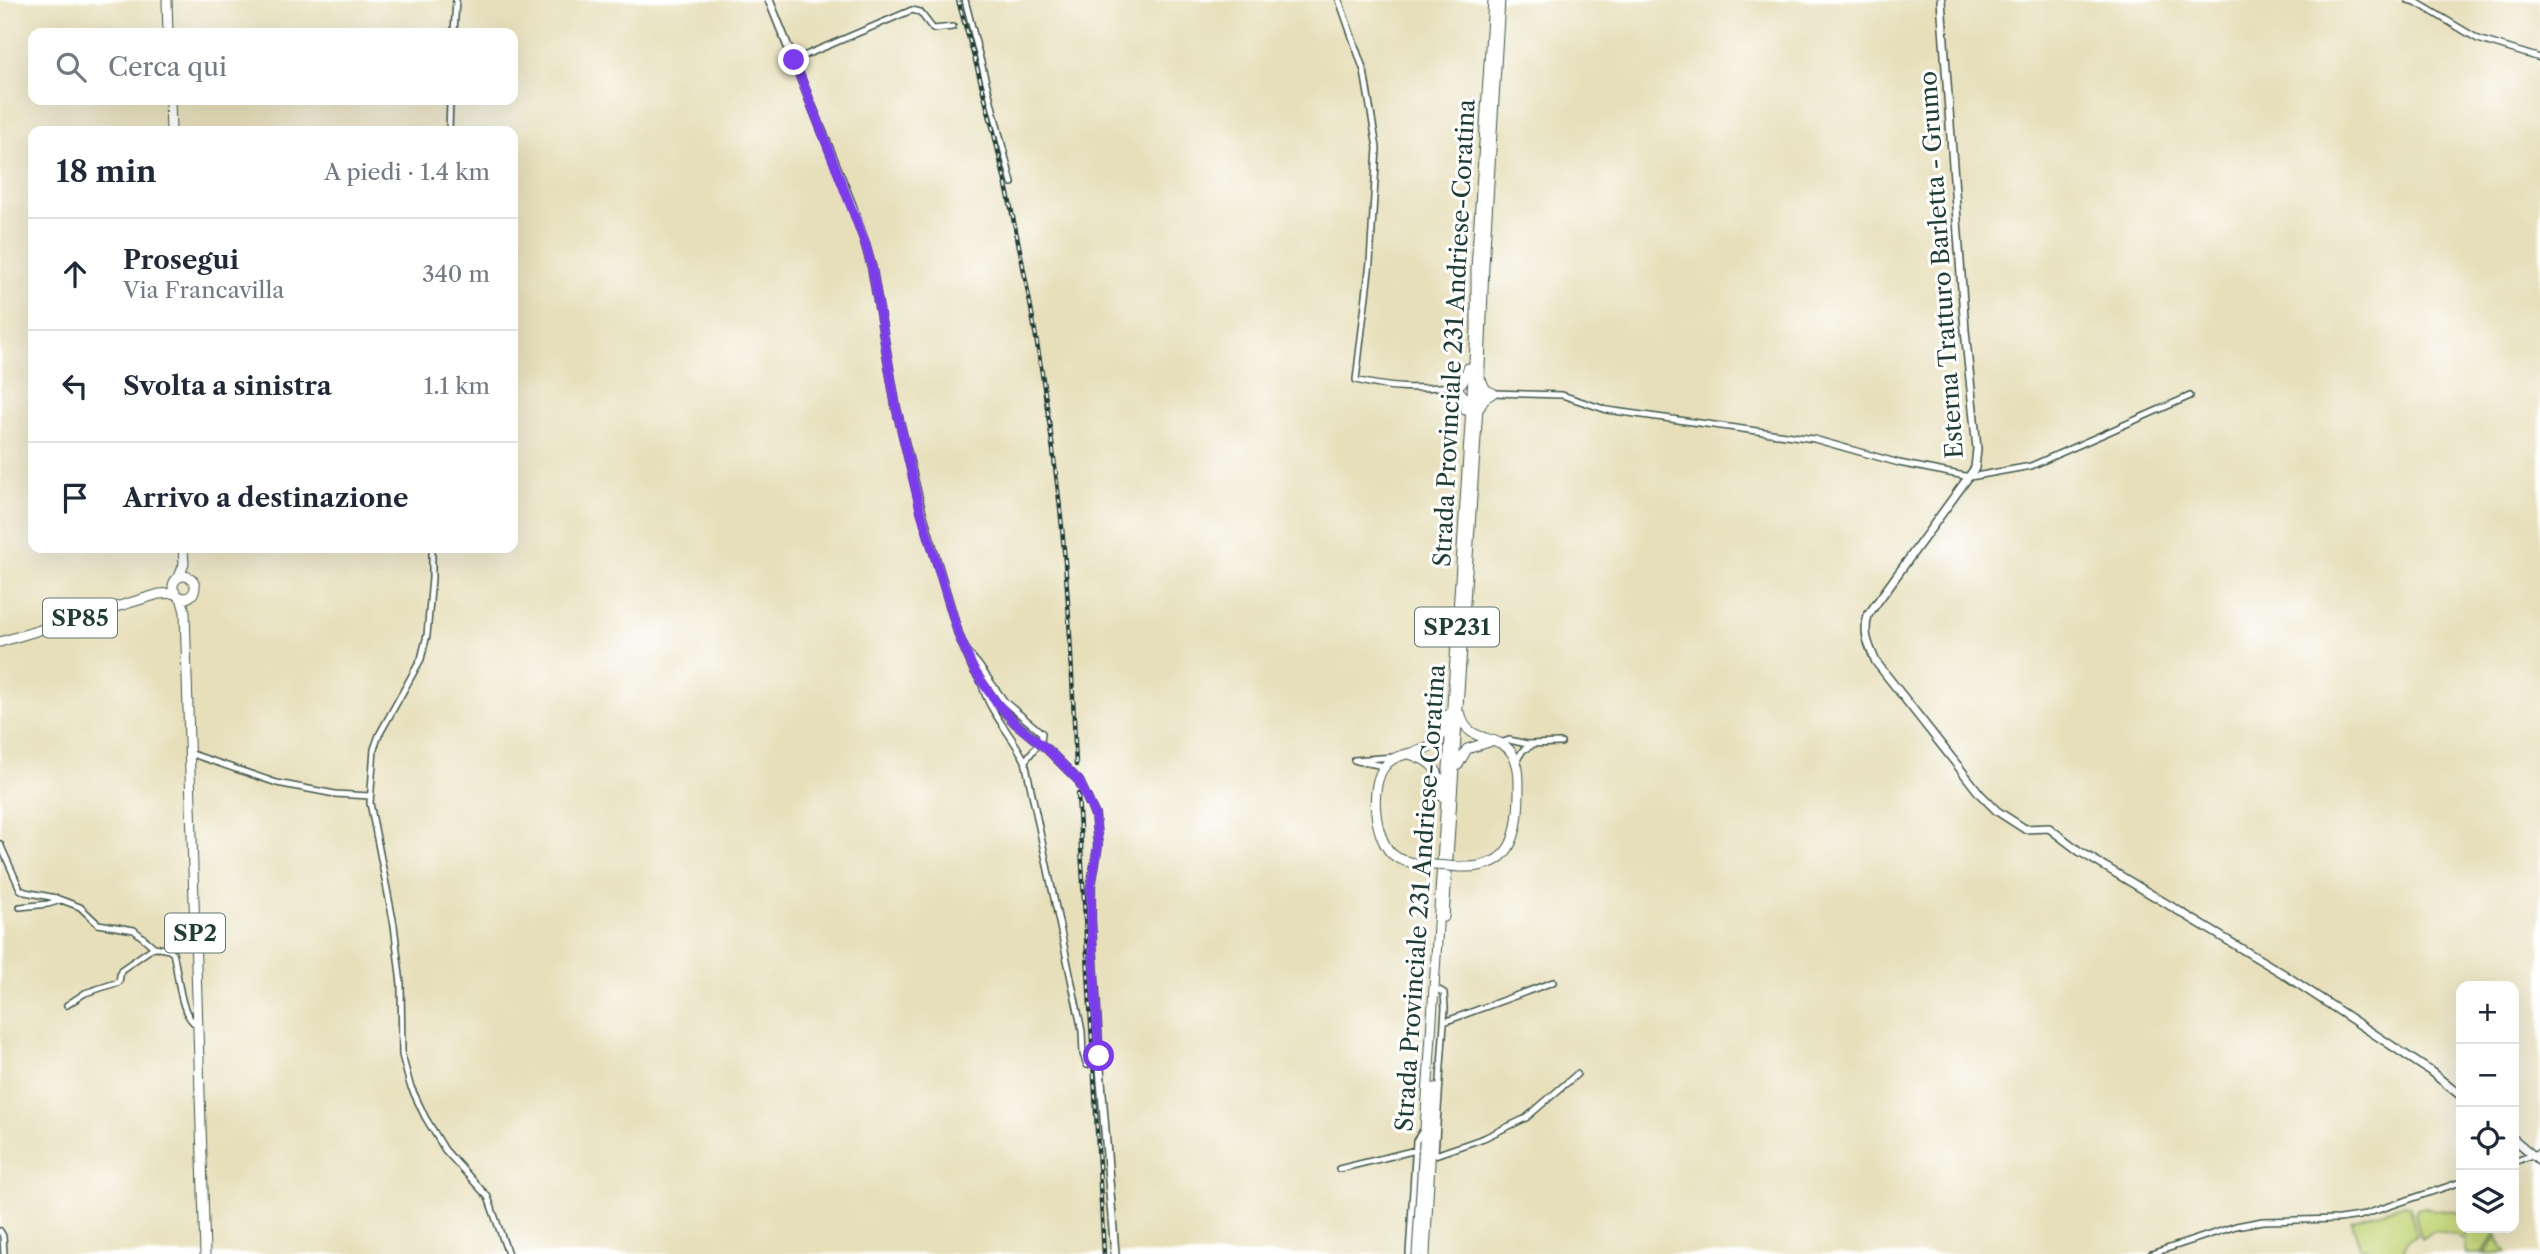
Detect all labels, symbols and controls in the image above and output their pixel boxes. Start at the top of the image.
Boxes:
search box [28,28,518,105]
route end [778,44,809,75]
icon: search [52,48,90,86]
text: Cerca qui [108,51,227,83]
street label: Esterna Tratturo Barletta - Grumo [1913,70,1969,460]
street label: Strada Provinciale 231 Andriese-Coratina [1427,98,1481,568]
text: 18 min [56,153,157,190]
text: A piedi · 1.4 km [324,158,490,186]
text: Prosegui [123,244,239,276]
icon: ahead [56,255,94,293]
text: 340 m [422,260,490,288]
text: Via Francavilla [123,276,284,304]
icon: left [56,367,94,405]
text: Svolta a sinistra [123,370,332,402]
text: 1.1 km [424,372,490,400]
icon: arrive [56,479,94,517]
text: Arrivo a destinazione [123,482,409,514]
road number: SP85 [43,598,117,638]
road number: SP231 [1415,608,1499,646]
street label: Strada Provinciale 231 Andriese-Coratina [1389,663,1451,1133]
road number: SP2 [165,914,225,952]
map controls [2456,981,2519,1233]
button: + [2456,981,2519,1044]
route start [1083,1040,1114,1071]
button: − [2456,1044,2519,1107]
button: locate [2456,1107,2519,1170]
button: layers [2456,1170,2519,1233]

